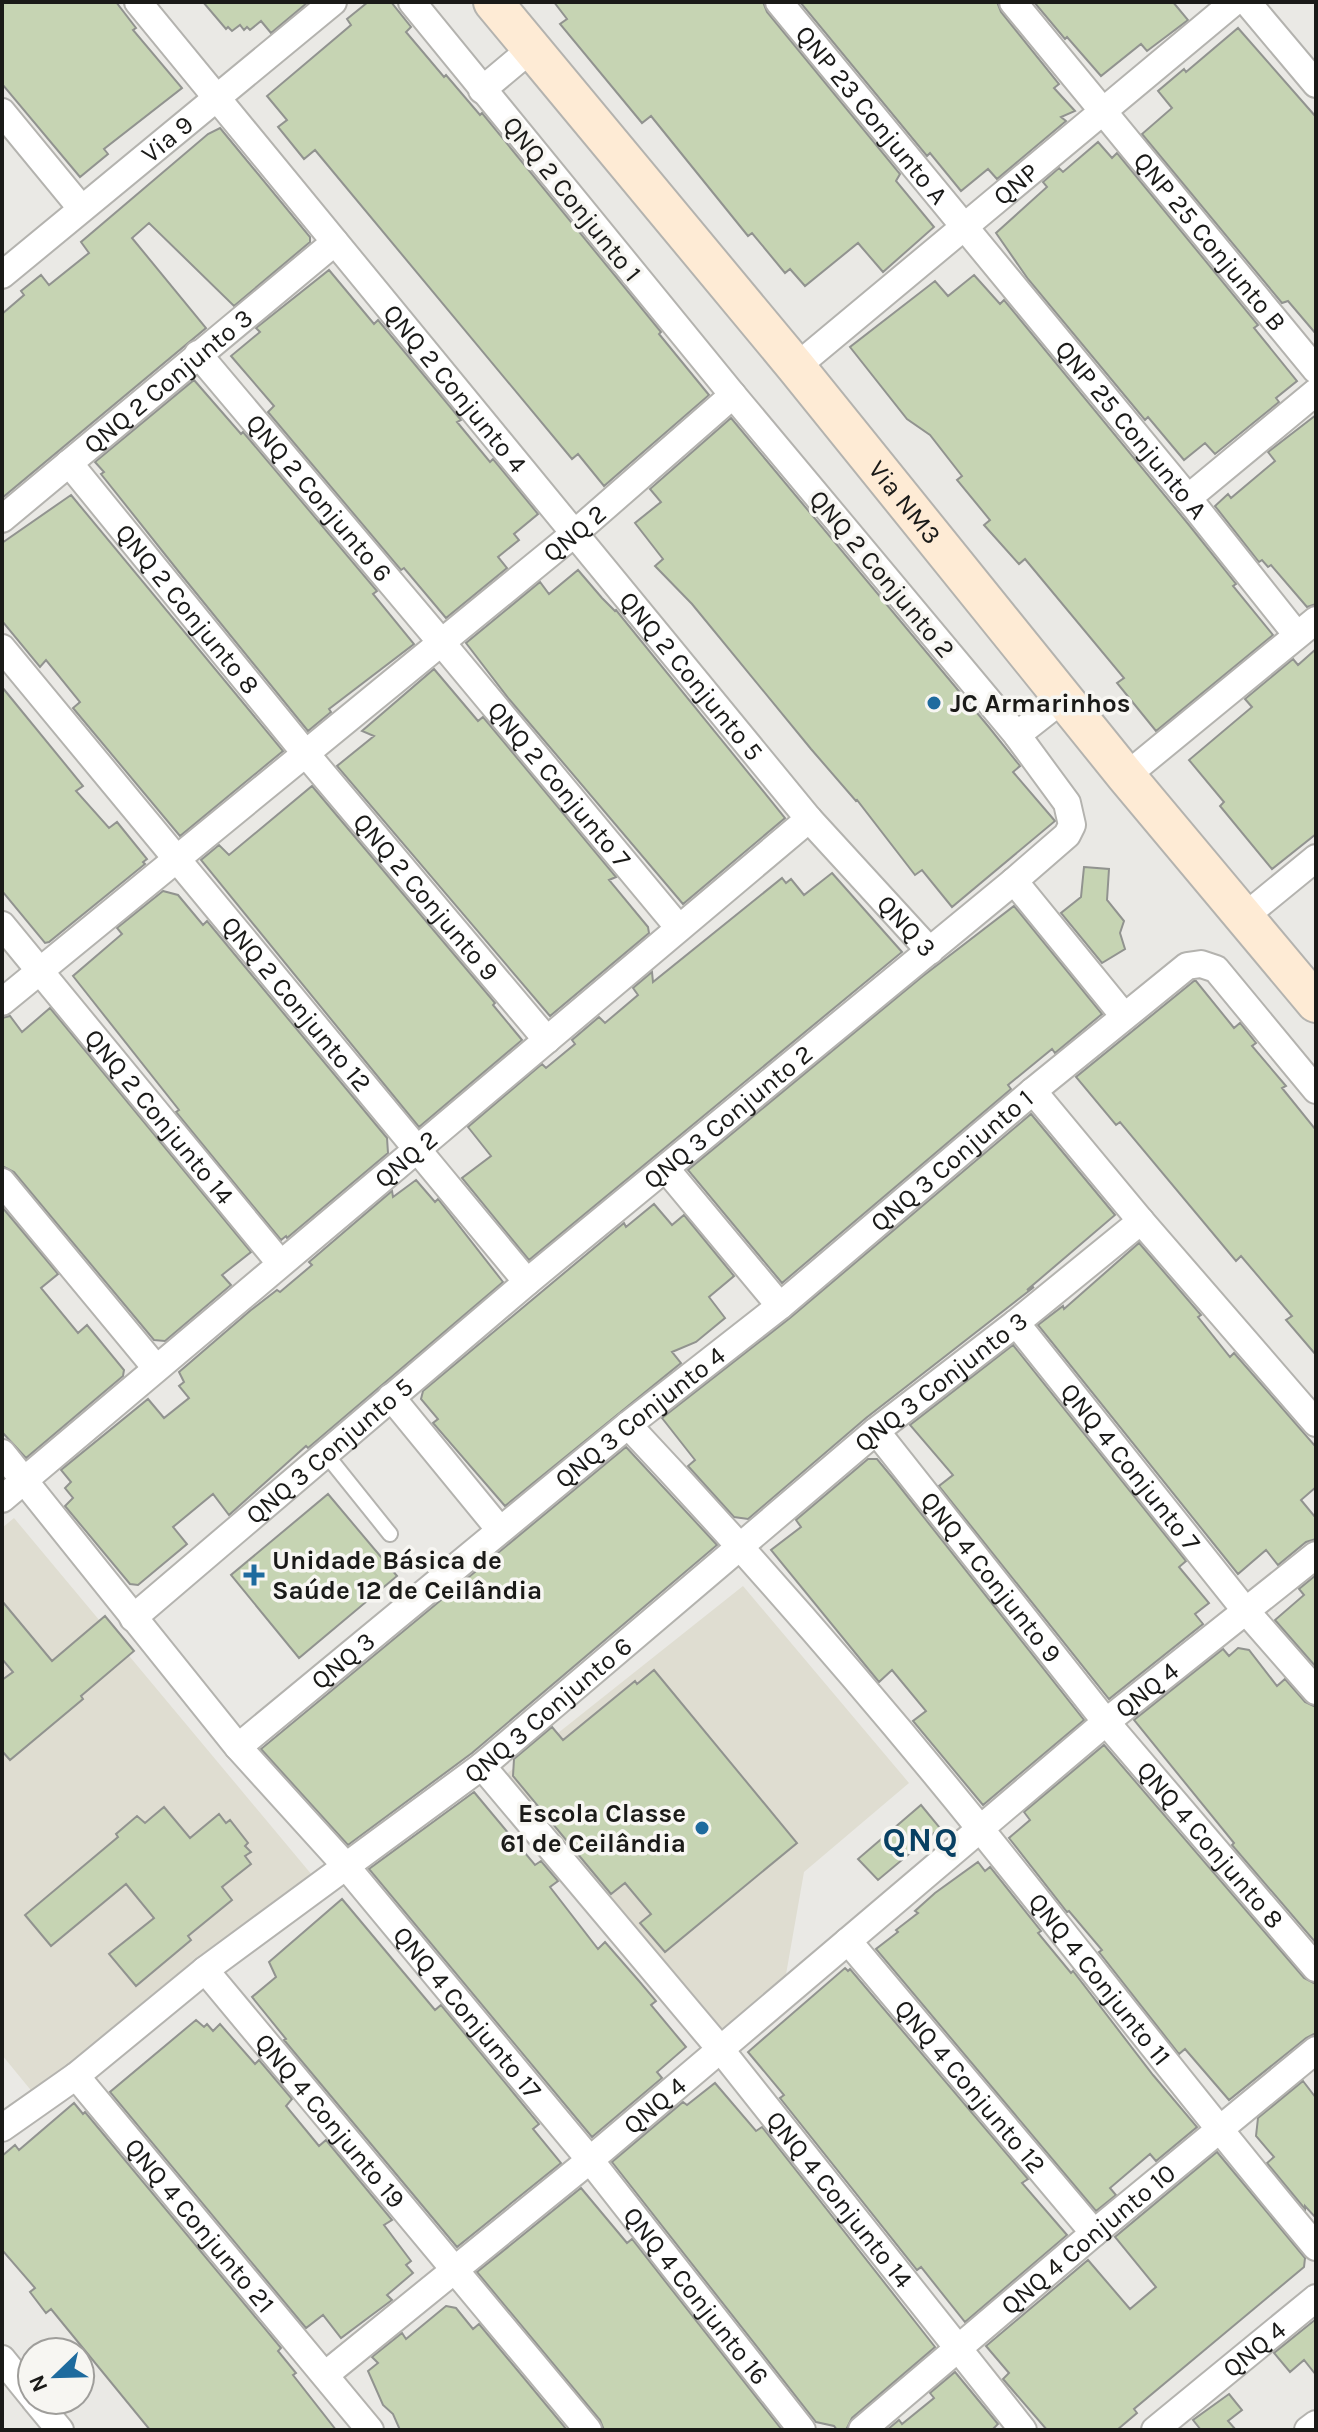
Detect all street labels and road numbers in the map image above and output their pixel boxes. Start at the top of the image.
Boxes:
street label: QNP 23 Conjunto A [789,19,955,210]
street label: Via 9 [135,108,199,169]
street label: QNQ 2 Conjunto 1 [496,110,648,288]
street label: QNP 25 Conjunto B [1127,145,1293,337]
street label: QNP [987,156,1045,212]
street label: QNQ 2 Conjunto 4 [377,298,534,479]
street label: QNQ 2 Conjunto 3 [77,302,259,460]
street label: QNP 25 Conjunto A [1049,334,1214,525]
street label: QNQ 2 Conjunto 6 [240,408,399,588]
street label: Via NM3 [862,454,948,550]
street label: QNQ 2 Conjunto 2 [803,484,961,664]
street label: QNQ 2 [537,498,612,568]
street label: QNQ 2 Conjunto 8 [109,517,266,700]
street label: QNQ 2 Conjunto 5 [613,585,770,767]
street label: QNQ 2 Conjunto 7 [481,695,638,874]
street label: QNQ 2 Conjunto 9 [347,807,506,987]
street label: QNQ 3 [871,888,943,963]
street label: QNQ 2 Conjunto 12 [215,910,378,1098]
street label: QNQ 2 Conjunto 14 [78,1023,241,1211]
street label: QNQ 3 Conjunto 2 [637,1038,819,1195]
street label: QNQ 3 Conjunto 1 [864,1082,1039,1238]
street label: QNQ 2 [368,1123,444,1194]
street label: QNQ 3 Conjunto 3 [848,1305,1033,1458]
street label: QNQ 3 Conjunto 4 [548,1339,731,1495]
street label: QNQ 3 Conjunto 5 [239,1371,419,1530]
street label: QNQ 4 Conjunto 7 [1054,1376,1207,1557]
street label: QNQ 4 Conjunto 9 [914,1485,1068,1669]
street label: QNQ 3 [305,1625,381,1696]
street label: QNQ 3 Conjunto 6 [458,1630,638,1789]
street label: QNQ 4 [1109,1655,1185,1724]
street label: QNQ 4 Conjunto 8 [1131,1754,1291,1935]
street label: QNQ 4 Conjunto 11 [1022,1887,1178,2072]
street label: QNQ 4 Conjunto 17 [387,1920,548,2105]
street label: QNQ 4 Conjunto 12 [888,1993,1052,2180]
street label: QNQ 4 Conjunto 19 [249,2027,412,2214]
street label: QNQ 4 [617,2070,692,2140]
street label: QNQ 4 Conjunto 14 [760,2105,919,2294]
street label: QNQ 4 Conjunto 21 [118,2132,281,2319]
street label: QNQ 4 Conjunto 10 [994,2157,1182,2321]
street label: QNQ 4 Conjunto 16 [617,2200,776,2391]
street label: QNQ 4 [1216,2314,1292,2384]

